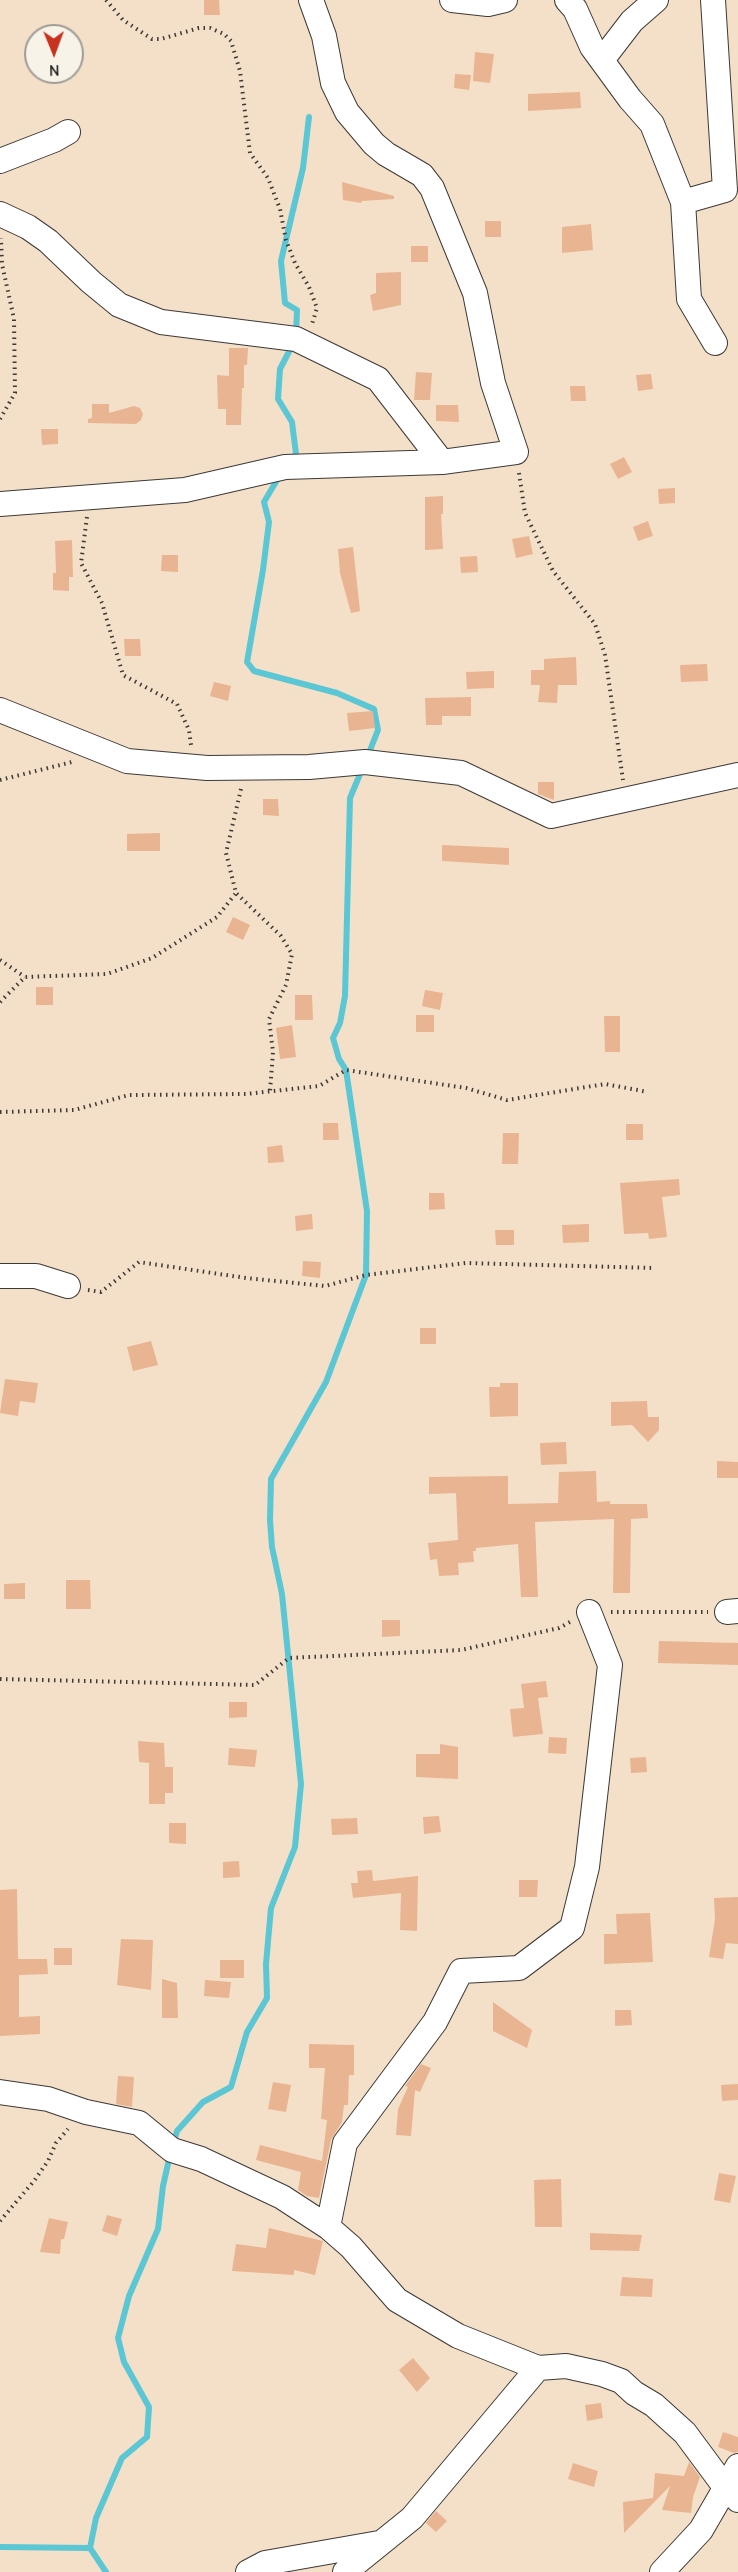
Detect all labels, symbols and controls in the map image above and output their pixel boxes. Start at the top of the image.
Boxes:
north arrow [24,24,84,84]
text: N [49,61,60,79]

